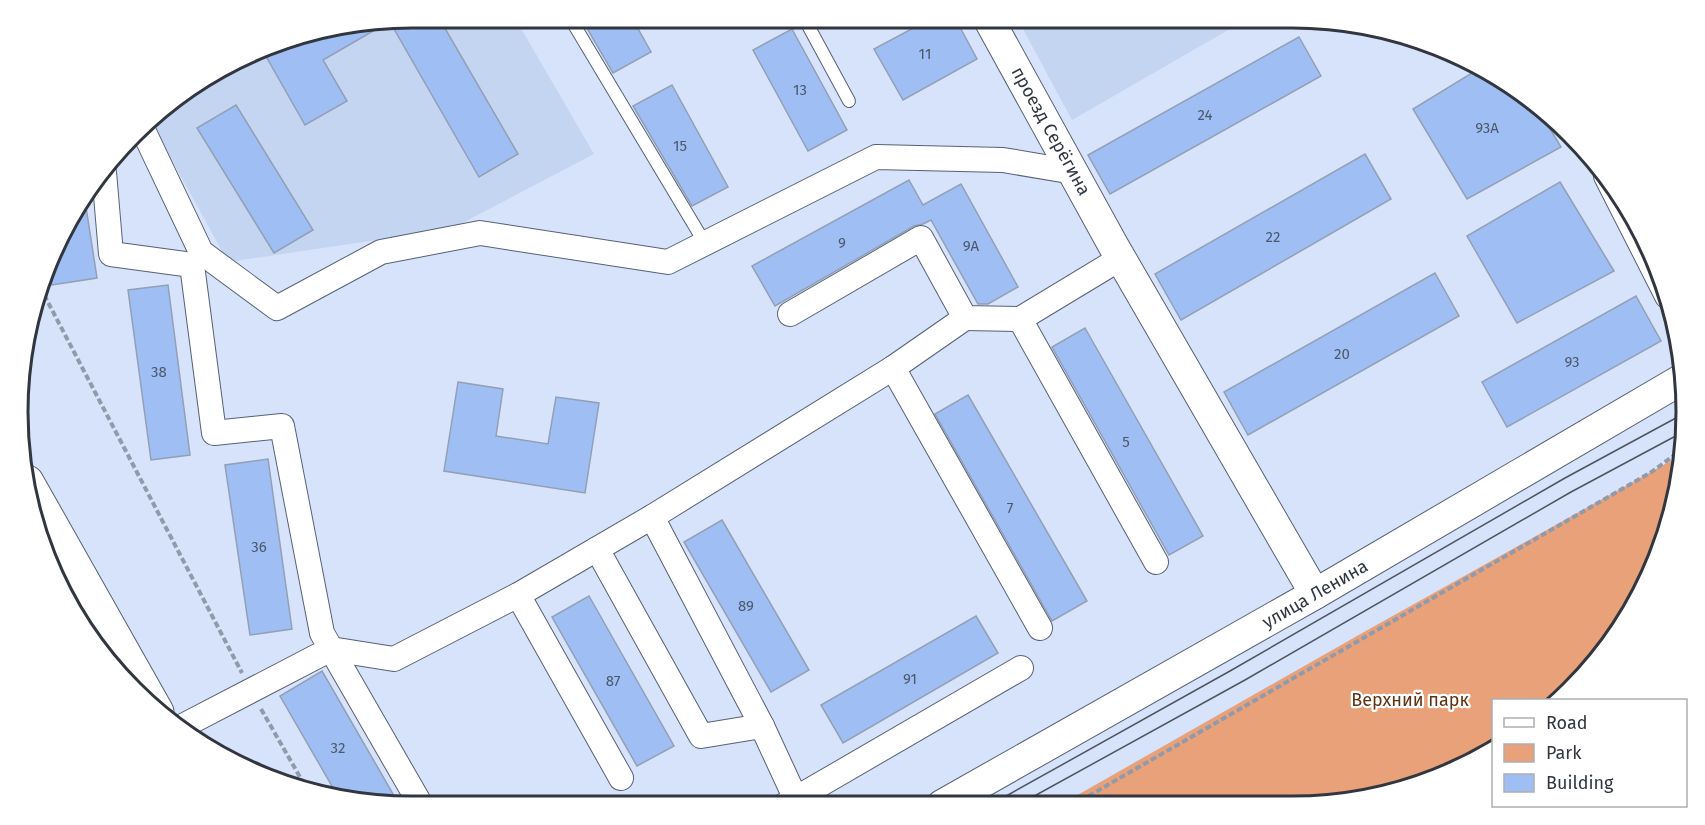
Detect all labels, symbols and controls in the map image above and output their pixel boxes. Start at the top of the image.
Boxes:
house number: 11 [919,45,931,63]
street label: проезд Серёгина [1007,63,1095,199]
house number: 13 [793,81,807,99]
house number: 24 [1197,106,1213,124]
house number: 93А [1475,119,1499,137]
house number: 15 [673,137,687,155]
house number: 22 [1266,228,1280,246]
house number: 9 [838,234,846,252]
house number: 9А [963,237,980,255]
house number: 20 [1334,345,1350,363]
house number: 93 [1564,353,1580,371]
house number: 38 [151,363,167,381]
house number: 5 [1122,433,1130,451]
house number: 7 [1007,499,1014,517]
house number: 36 [251,538,267,556]
street label: улица Ленина [1258,555,1372,633]
house number: 89 [738,597,754,615]
house number: 91 [903,670,917,688]
house number: 87 [606,672,621,690]
park label: Верхний парк [1351,689,1469,711]
legend [1492,699,1687,807]
text: Road [1546,712,1588,734]
house number: 32 [331,739,345,757]
text: Park [1546,742,1582,764]
text: Building [1546,772,1614,794]

